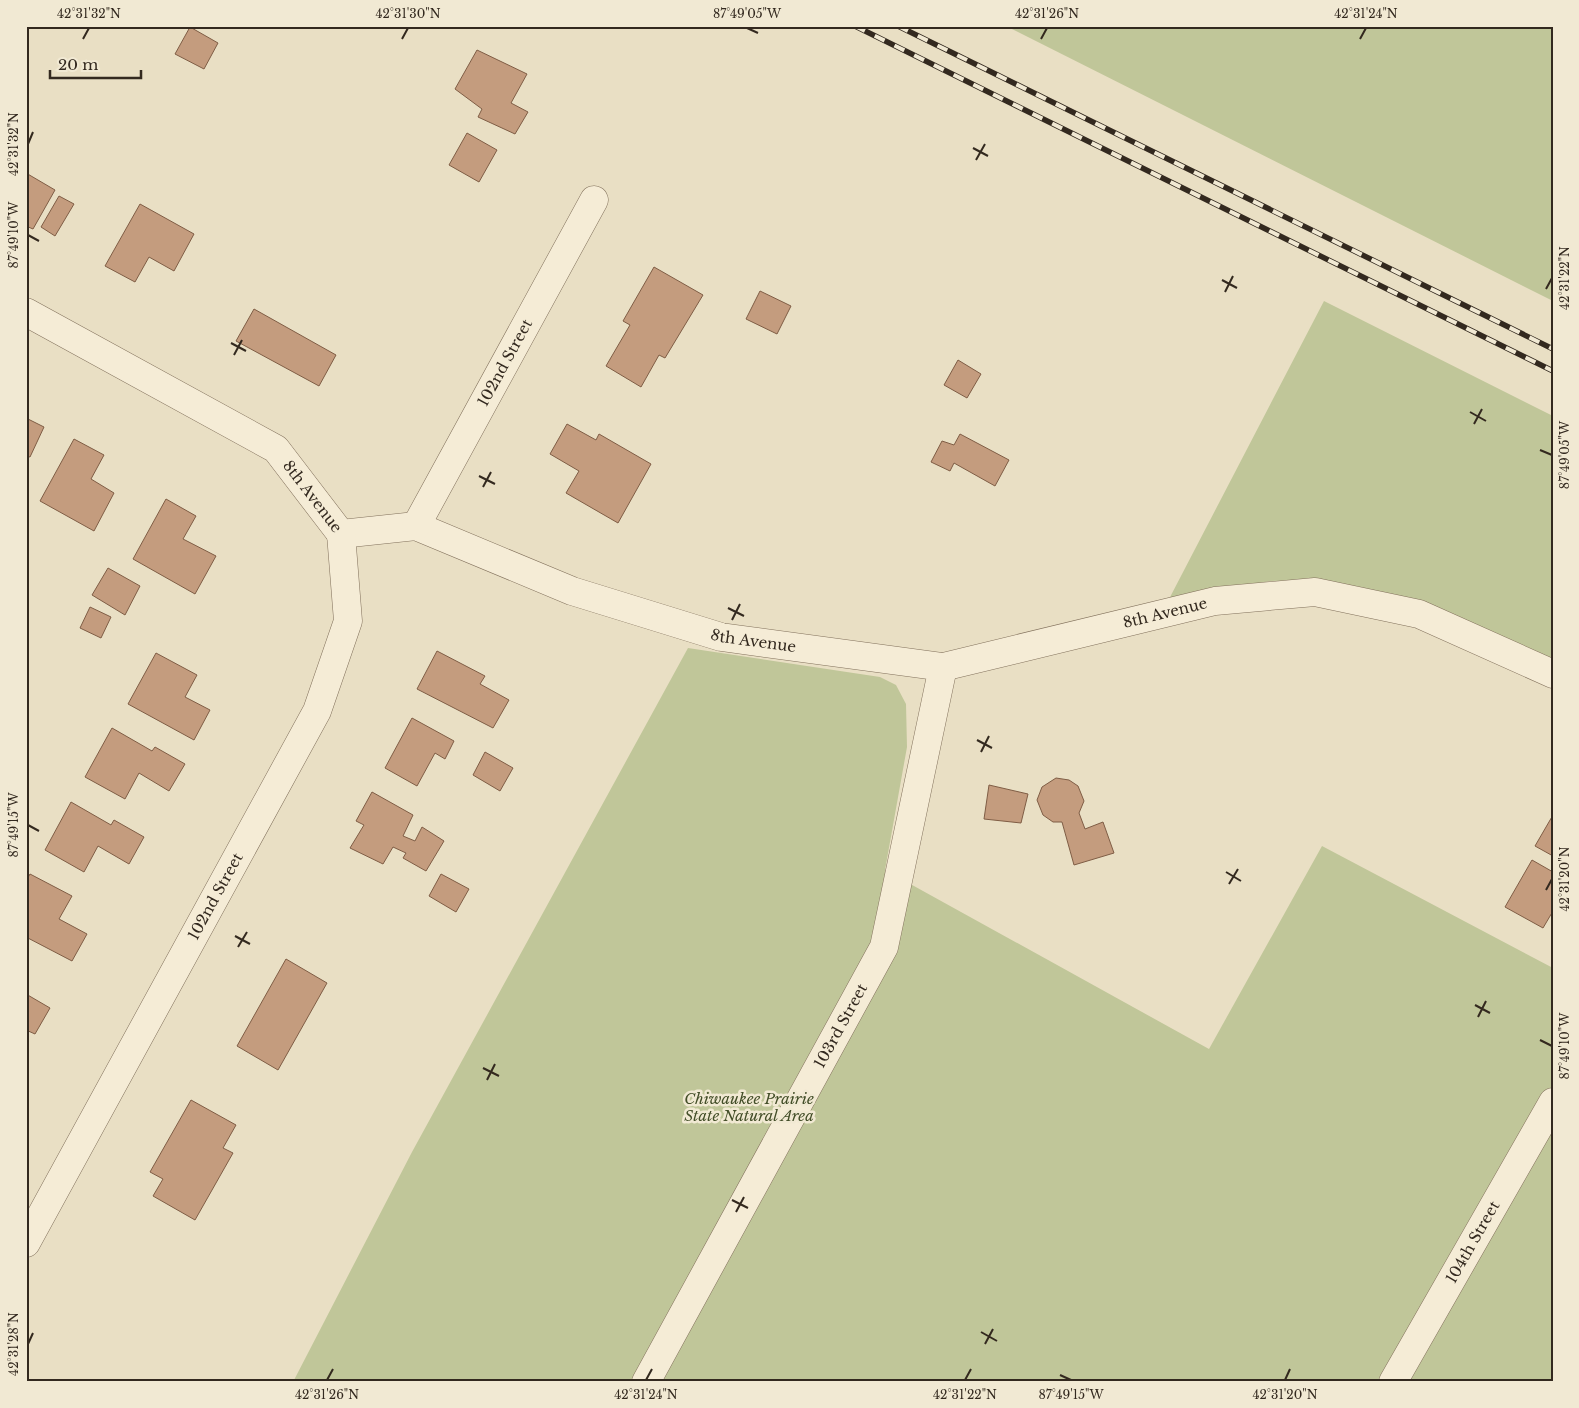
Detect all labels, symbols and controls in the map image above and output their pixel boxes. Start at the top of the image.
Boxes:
text: 42°31'32"N [57,6,121,21]
text: 42°31'30"N [375,6,441,21]
text: 87°49'05"W [713,6,782,21]
text: 42°31'26"N [1015,6,1079,21]
text: 42°31'24"N [1334,6,1398,21]
scale bar [50,48,141,80]
text: 20 m [58,55,98,74]
text: 42°31'32"N [6,112,21,176]
text: 87°49'10"W [6,201,21,268]
text: 42°31'22"N [1557,246,1572,310]
street label: 102nd Street [473,315,536,409]
text: 87°49'05"W [1557,420,1572,489]
street label: 8th Avenue [279,456,346,536]
street label: 8th Avenue [1121,593,1209,632]
street label: 8th Avenue [708,624,797,656]
text: 87°49'15"W [6,792,21,858]
text: 42°31'20"N [1557,846,1572,912]
street label: 102nd Street [184,849,247,943]
street label: 103rd Street [810,980,871,1071]
text: 87°49'10"W [1557,1012,1572,1079]
park label: Chiwaukee Prairie State Natural Area [684,1089,814,1125]
street label: 104th Street [1441,1197,1504,1286]
text: 42°31'28"N [6,1312,21,1376]
text: 42°31'26"N [295,1387,359,1402]
text: 42°31'24"N [614,1387,678,1402]
text: 42°31'22"N [933,1387,997,1402]
text: 87°49'15"W [1038,1387,1104,1402]
text: 42°31'20"N [1252,1387,1318,1402]

